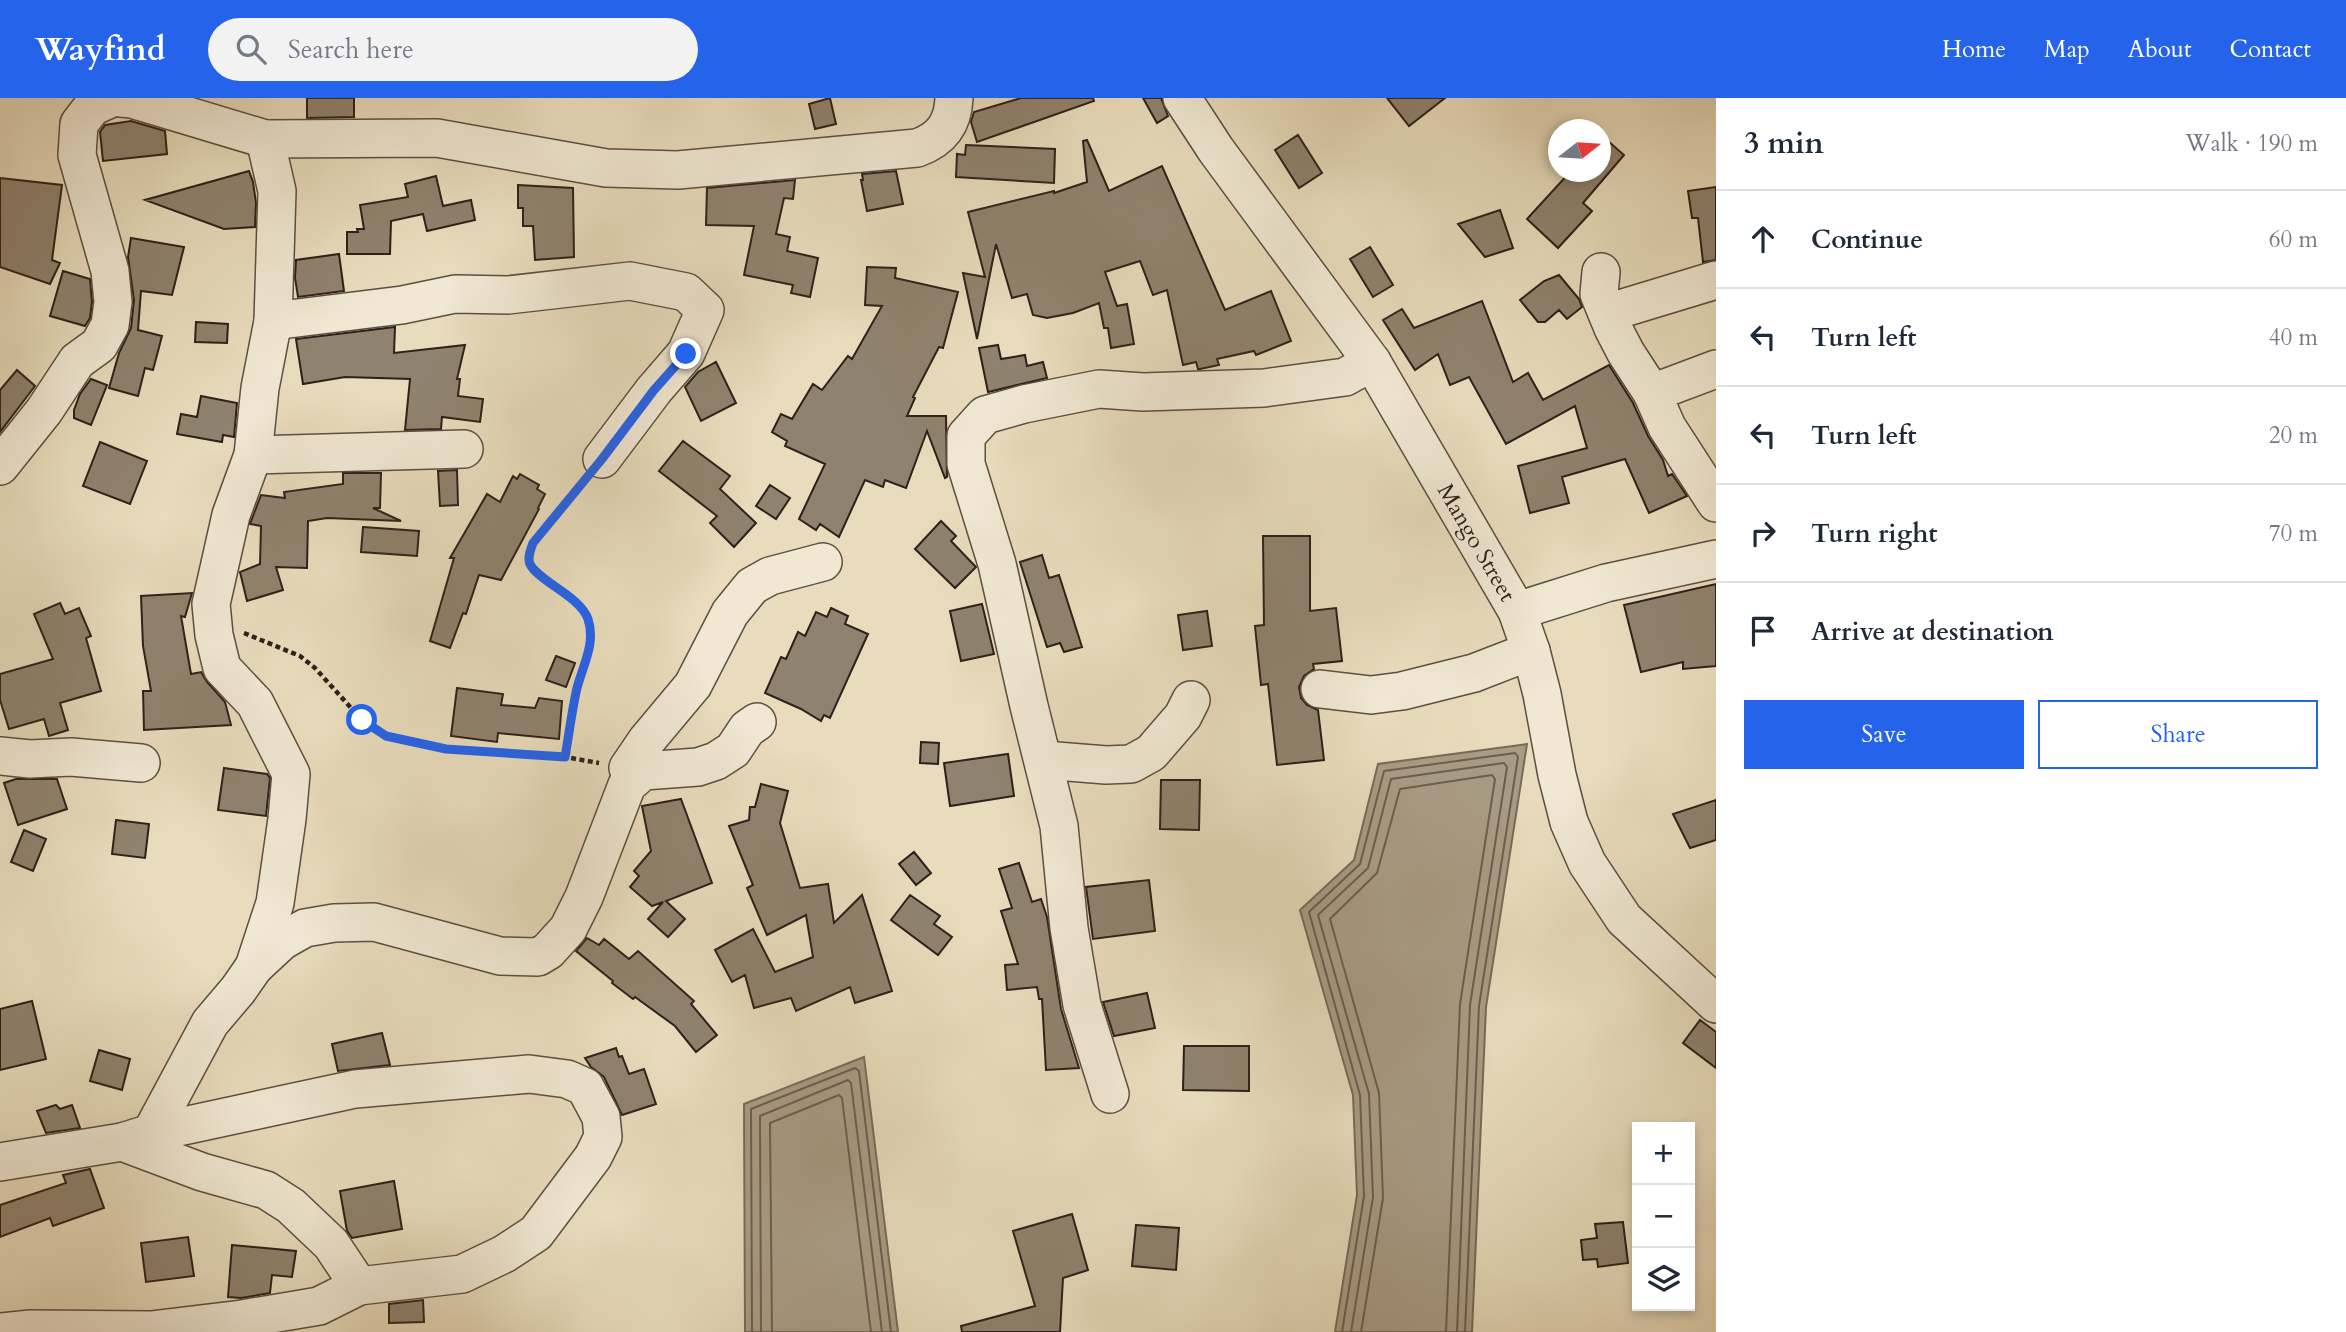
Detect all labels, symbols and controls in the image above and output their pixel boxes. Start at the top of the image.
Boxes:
search box [208,18,698,81]
text: Wayfind [35,27,166,72]
icon: search [232,30,270,68]
text: Search here [288,32,414,67]
text: Home [1942,33,2006,66]
text: Map [2044,33,2090,66]
text: About [2128,33,2192,66]
text: Contact [2230,33,2311,66]
north arrow [1548,119,1611,182]
text: 3 min [1744,123,1824,164]
text: Walk · 190 m [2185,128,2318,159]
icon: ahead [1744,220,1782,258]
text: Continue [1811,222,1923,257]
text: 60 m [2269,224,2318,255]
icon: left [1744,318,1782,356]
text: Turn left [1811,320,1916,355]
text: 40 m [2269,322,2318,353]
route end [670,338,701,369]
icon: left [1744,416,1782,454]
text: Turn left [1811,418,1916,453]
text: 20 m [2269,420,2318,451]
street label: Mango Street [1430,478,1523,607]
icon: right [1744,514,1782,552]
text: Turn right [1811,516,1938,551]
text: 70 m [2269,518,2318,549]
icon: arrive [1744,612,1782,650]
text: Arrive at destination [1811,614,2054,649]
button: Save [1744,700,2024,769]
button: Share [2038,700,2318,769]
route start [346,704,377,735]
map controls [1632,1122,1695,1311]
button: + [1632,1122,1695,1185]
button: − [1632,1185,1695,1248]
button: layers [1632,1248,1695,1311]

